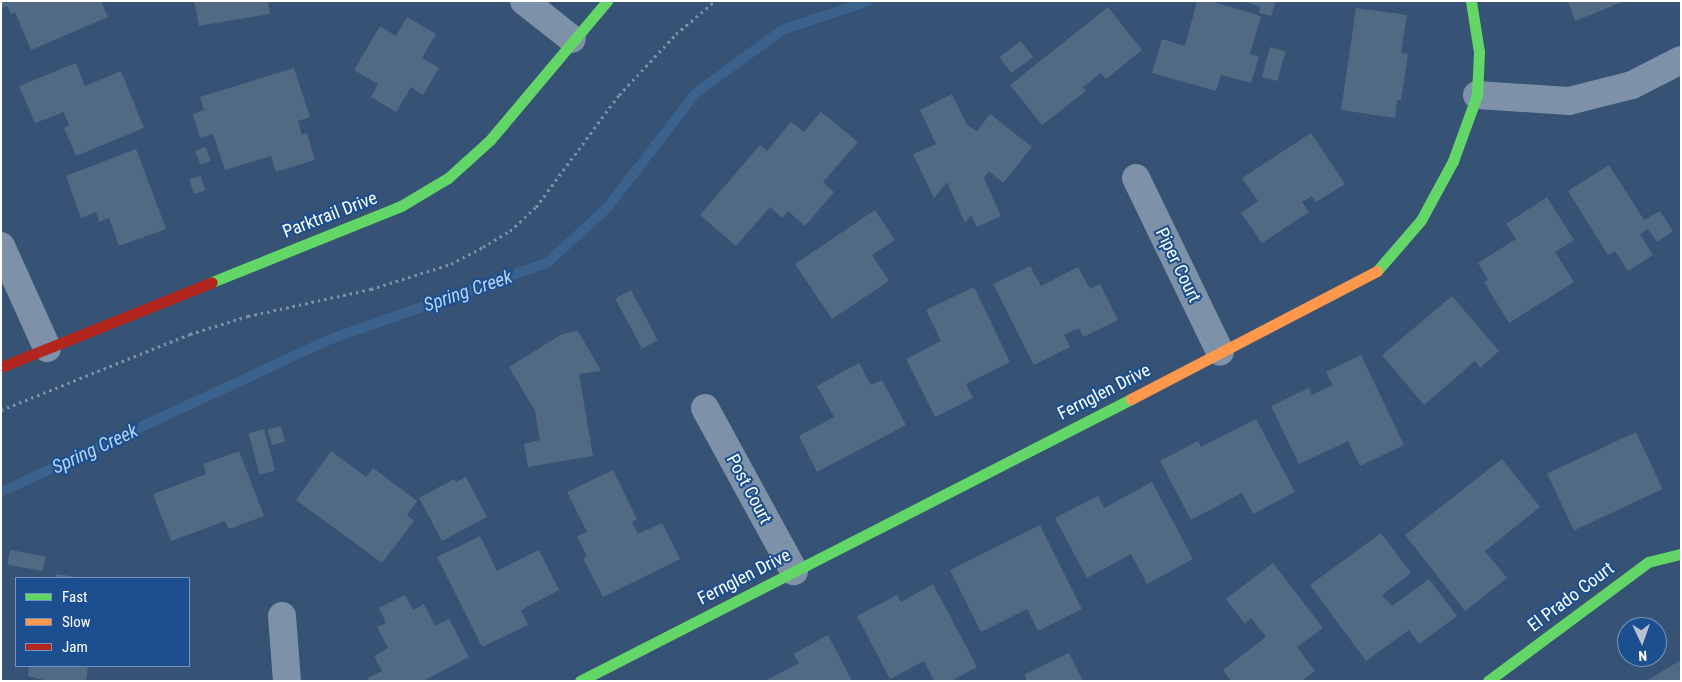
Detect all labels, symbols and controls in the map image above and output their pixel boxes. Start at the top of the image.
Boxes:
street label: Parktrail Drive [280,187,380,243]
street label: Piper Court [1151,224,1205,306]
water label: Spring Creek [421,265,515,317]
street label: Fernglen Drive [1054,359,1154,425]
water label: Spring Creek [48,419,142,479]
street label: Post Court [722,450,776,528]
street label: Fernglen Drive [694,544,794,610]
street label: El Prado Court [1524,558,1618,636]
legend [15,577,190,667]
text: Fast [62,588,87,606]
text: Slow [62,613,91,631]
north arrow [1617,617,1667,667]
text: Jam [62,638,88,656]
text: N [1638,648,1647,664]

